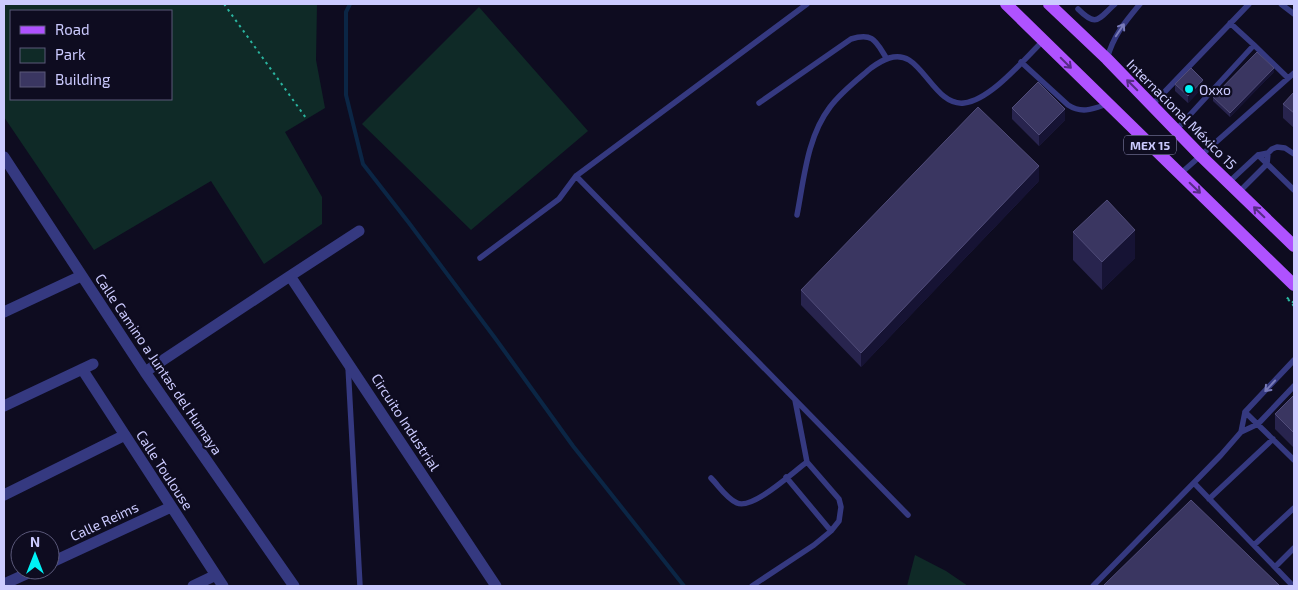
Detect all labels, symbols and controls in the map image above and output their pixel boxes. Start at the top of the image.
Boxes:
legend [10,10,172,100]
text: Road [55,20,90,38]
one-way arrow [1115,23,1125,37]
text: Park [55,45,86,63]
street label: Internacional México 15 [1123,55,1241,173]
one-way arrow [1060,57,1072,69]
text: Building [55,70,111,88]
one-way arrow [1126,79,1138,91]
place label: Oxxo [1199,81,1231,98]
marker: Oxxo [1183,83,1195,95]
road number: MEX 15 [1124,136,1176,154]
one-way arrow [1189,182,1201,194]
one-way arrow [1253,206,1266,218]
street label: Calle Camino a Juntas del Humaya [92,270,226,458]
street label: Circuito Industrial [368,370,444,475]
one-way arrow [1264,380,1276,392]
street label: Calle Toulouse [133,427,197,513]
street label: Calle Reims [67,498,141,544]
north arrow [10,530,60,580]
text: N [30,533,40,550]

